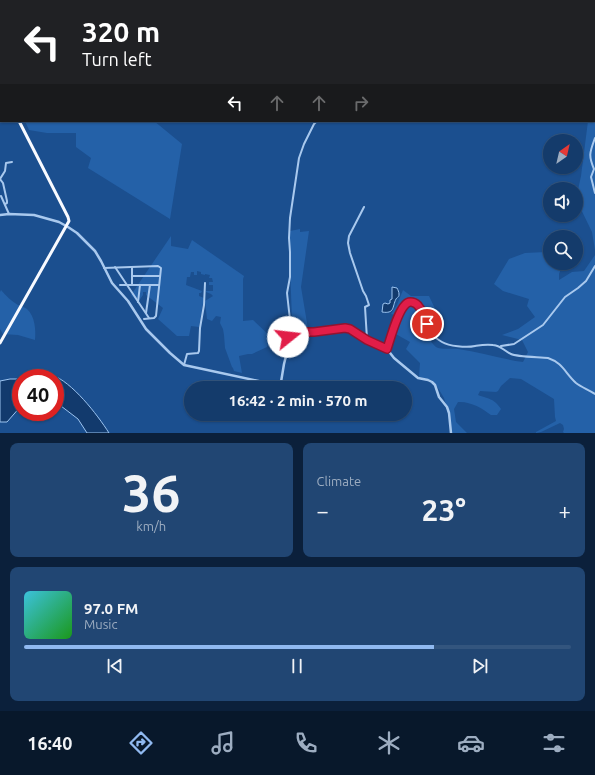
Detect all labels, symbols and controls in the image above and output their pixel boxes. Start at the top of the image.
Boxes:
icon: left [16,16,68,68]
text: 320 m [82,16,160,47]
text: Turn left [82,49,152,69]
icon: left [224,92,246,114]
icon: ahead [266,92,288,114]
icon: ahead [308,92,330,114]
icon: right [350,92,372,114]
north arrow [543,134,583,174]
map controls [543,134,583,270]
button: sound [543,182,583,222]
button: search [543,230,583,270]
pin [410,307,444,341]
icon: arrive [416,313,438,335]
position arrow [267,316,309,358]
speed limit sign: 40 [12,369,64,421]
text: 16:42 · 2 min · 570 m [229,392,367,409]
text: 36 [122,464,181,522]
text: Climate [317,474,361,488]
text: 23° [422,493,466,527]
text: − [317,498,329,523]
text: + [559,498,571,523]
text: km/h [136,519,166,533]
text: 97.0 FM [84,600,138,617]
text: Music [84,617,118,631]
icon: previous [104,655,126,677]
icon: pause [286,655,308,677]
icon: next [469,655,491,677]
icon: directions [127,729,155,757]
icon: music [209,729,237,757]
icon: phone [292,729,320,757]
icon: climate [375,729,403,757]
icon: car [457,729,485,757]
icon: filters [540,729,568,757]
text: 16:40 [27,733,72,753]

